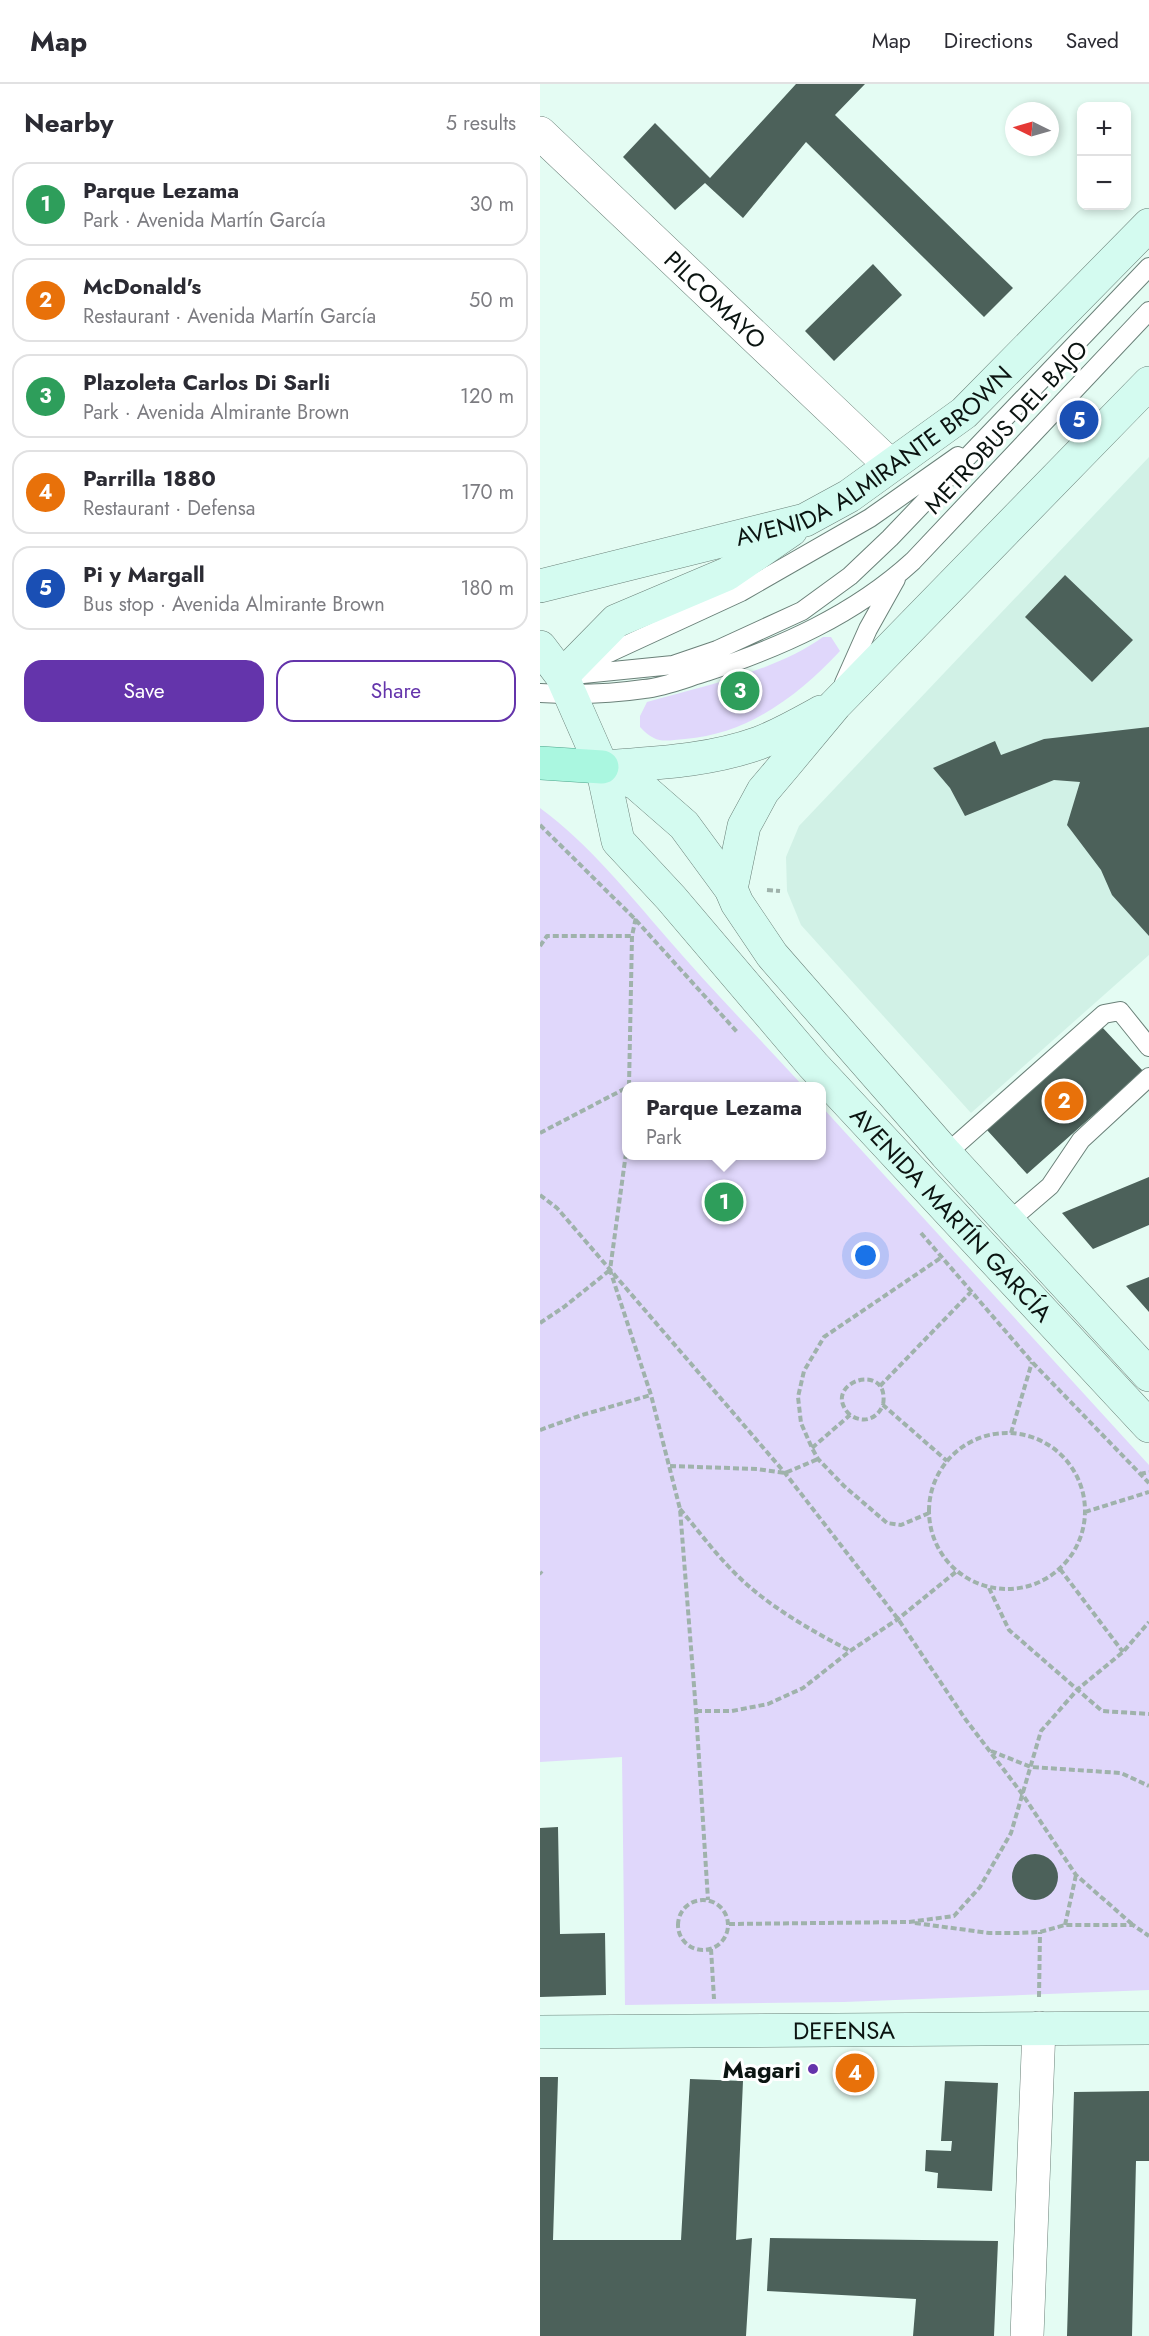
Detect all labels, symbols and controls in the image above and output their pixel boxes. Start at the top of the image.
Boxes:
text: Map [30,21,87,62]
text: Map [872,26,911,56]
text: Directions [944,26,1033,56]
text: Saved [1066,26,1119,56]
north arrow [1005,102,1059,156]
map controls [1077,102,1131,210]
button: + [1077,102,1131,156]
text: Nearby [24,104,113,142]
text: 5 results [446,109,516,138]
button: − [1077,156,1131,210]
text: Parque Lezama [83,174,239,206]
text: 1 [40,190,51,219]
text: 30 m [469,190,514,219]
text: Park · Avenida Martín García [83,206,326,235]
street label: PILCOMAYO [657,242,775,357]
text: McDonald's [83,270,201,302]
text: 2 [39,286,52,315]
text: 50 m [469,286,514,315]
text: Restaurant · Avenida Martín García [83,302,376,331]
street label: METROBUS DEL BAJO [916,332,1096,522]
street label: AVENIDA ALMIRANTE BROWN [731,357,1019,554]
text: Plazoleta Carlos Di Sarli [83,366,330,398]
text: 3 [39,382,52,411]
text: 120 m [460,382,514,411]
text: Park · Avenida Almirante Brown [83,398,349,427]
pin: 5 [1060,398,1098,442]
text: Parrilla 1880 [83,462,216,494]
text: 4 [39,478,52,507]
text: 170 m [461,478,514,507]
text: Restaurant · Defensa [83,494,255,523]
text: Pi y Margall [83,558,205,590]
text: 5 [39,574,52,603]
text: 180 m [460,574,514,603]
text: Bus stop · Avenida Almirante Brown [83,590,385,619]
button: Save [24,660,264,722]
button: Share [276,660,516,722]
pin: 3 [720,668,760,714]
pin: 2 [1044,1078,1084,1124]
popup [622,1082,826,1160]
text: Parque Lezama [646,1091,802,1123]
street label: AVENIDA MARTÍN GARCÍA [843,1099,1061,1329]
text: Park [646,1123,682,1152]
pin: 1 [704,1180,744,1224]
your location [851,1241,880,1270]
street label: DEFENSA [793,2012,895,2048]
pin: 4 [836,2050,874,2096]
place label: Magari [723,2052,801,2087]
marker: Magari [806,2062,820,2076]

